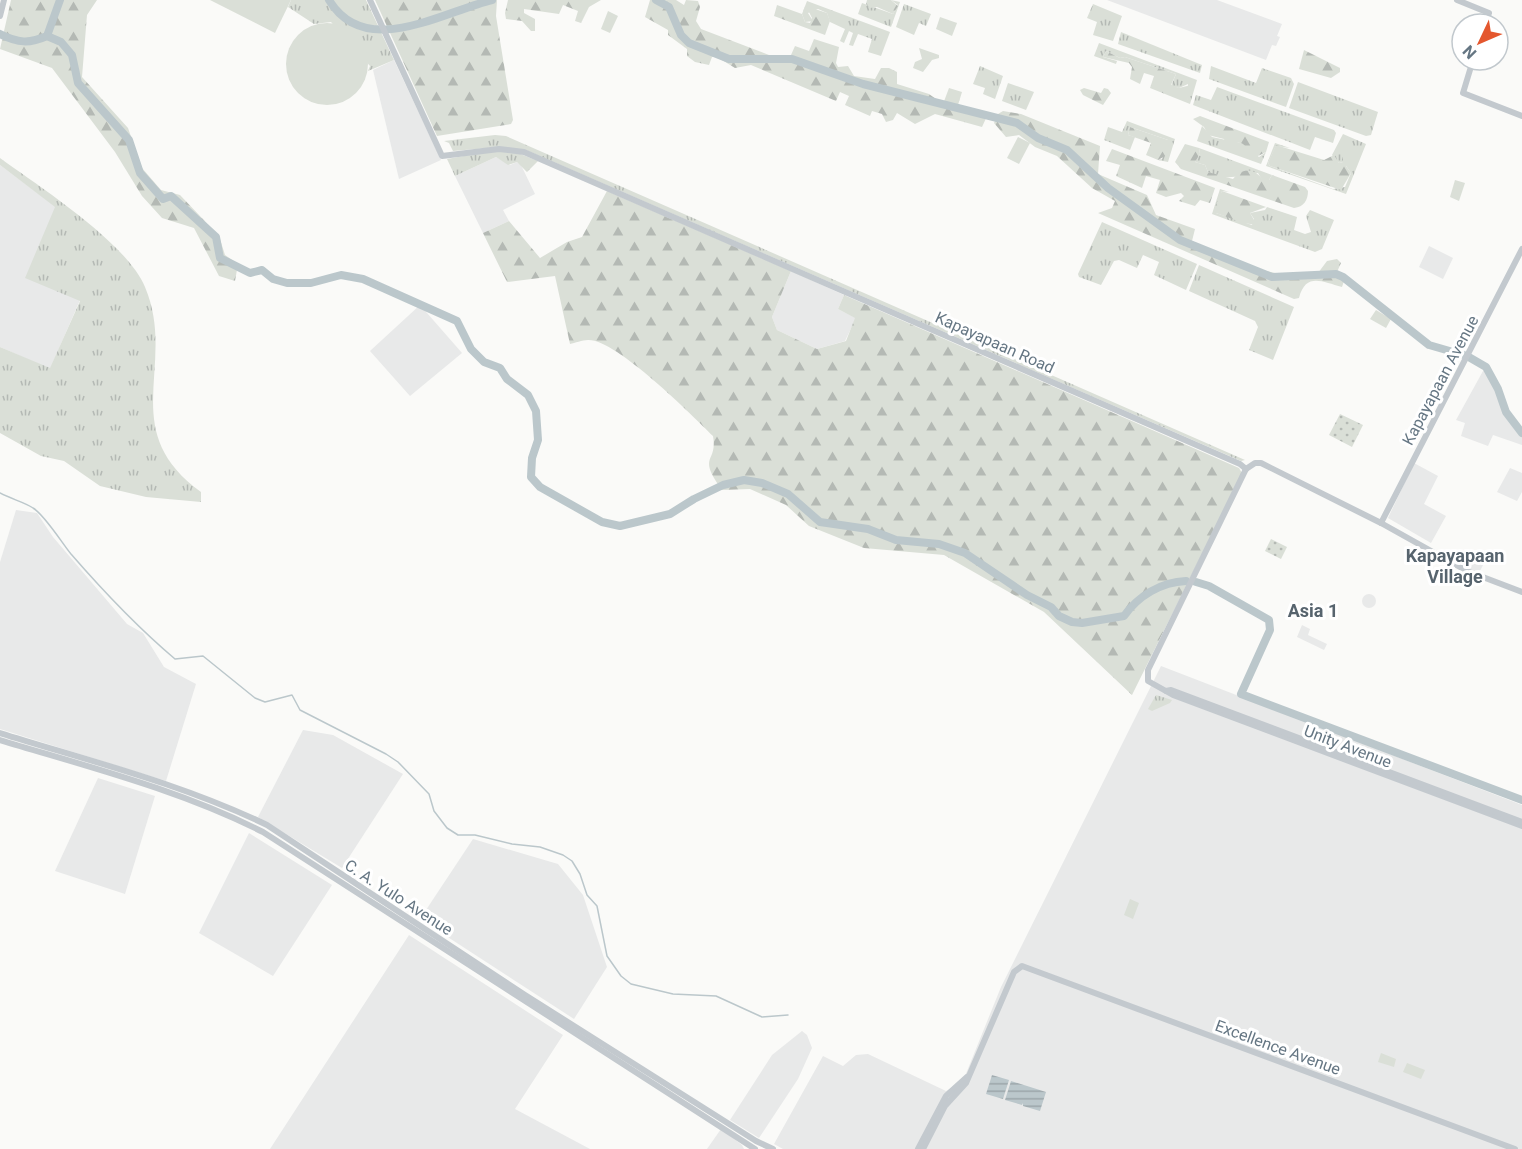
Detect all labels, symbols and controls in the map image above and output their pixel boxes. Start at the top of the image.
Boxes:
north arrow [1450,12,1510,72]
text: N [1459,41,1480,63]
street label: Kapayapaan Road [932,308,1057,377]
street label: Kapayapaan Avenue [1398,312,1483,448]
district label: Kapayapaan Village [1406,545,1504,587]
district label: Asia 1 [1288,600,1338,621]
street label: Unity Avenue [1301,721,1394,772]
street label: C. A. Yulo Avenue [341,856,456,939]
street label: Excellence Avenue [1213,1016,1343,1079]

